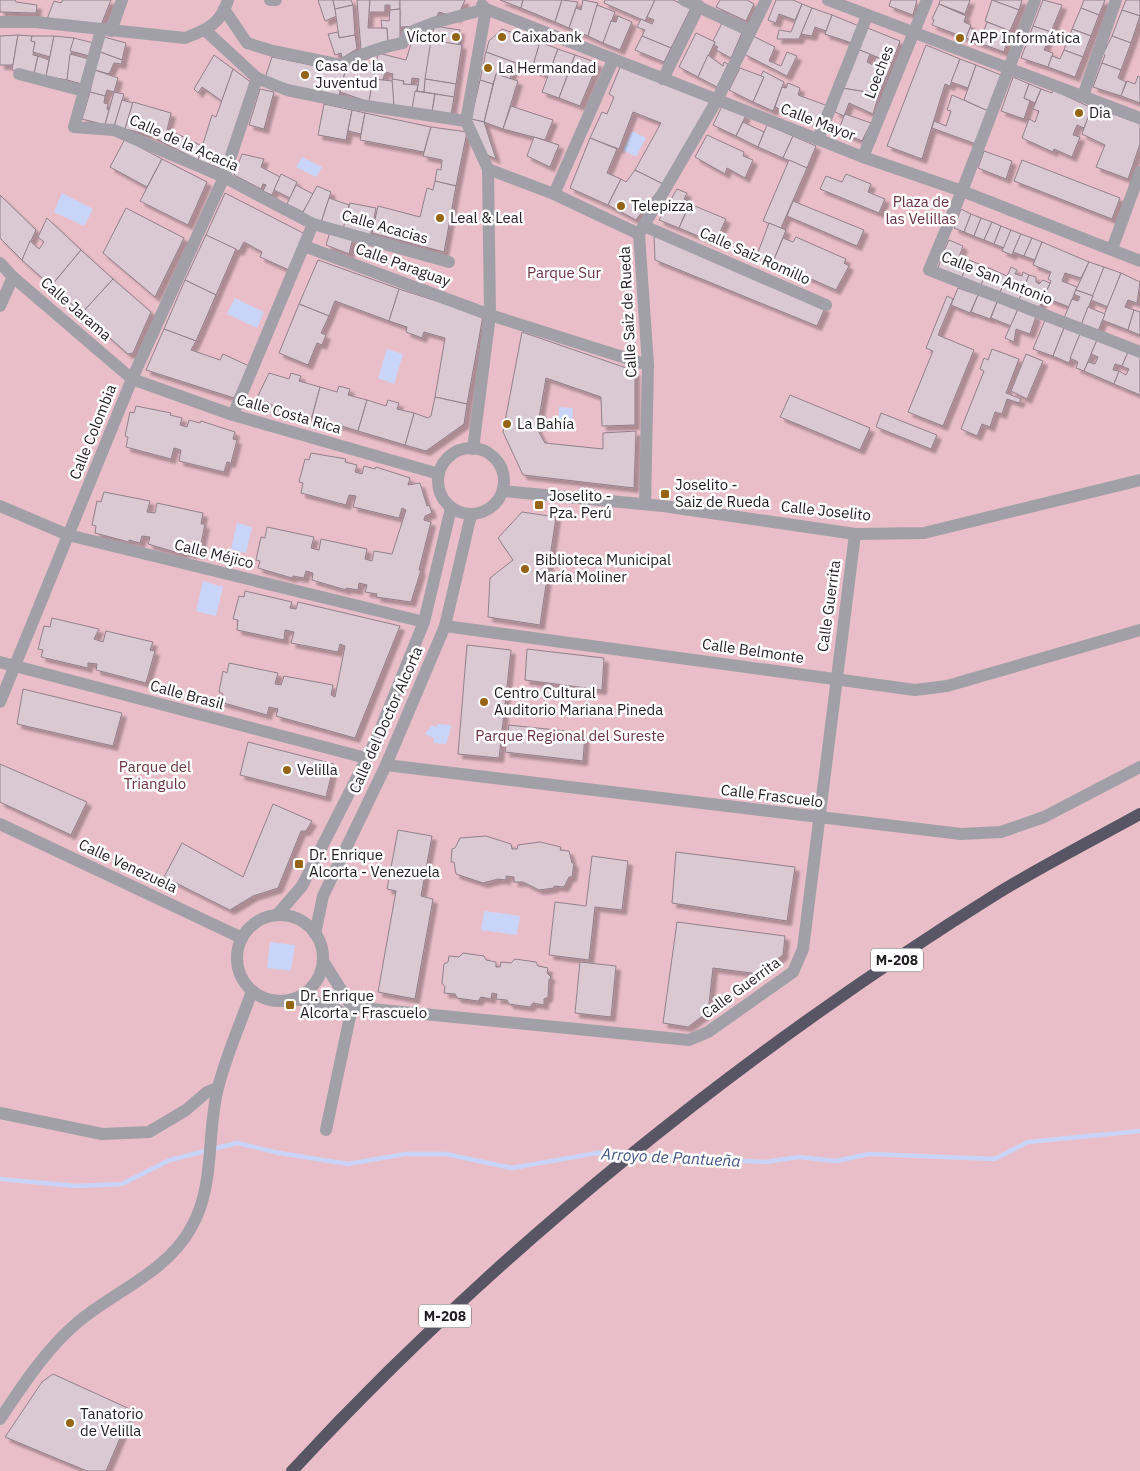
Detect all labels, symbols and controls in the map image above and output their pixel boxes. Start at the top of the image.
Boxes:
place label: Víctor [406,27,446,46]
place label: Caixabank [512,27,582,46]
place label: APP Informática [970,28,1080,47]
marker: Víctor [450,31,462,43]
marker: Caixabank [496,31,508,43]
marker: APP Informática [954,32,966,44]
street label: Loeches [860,42,897,101]
place label: Casa de la Juventud [315,56,384,92]
place label: La Hermandad [498,58,596,77]
marker: La Hermandad [482,62,494,74]
marker: Casa de la Juventud [299,69,311,81]
street label: Calle Mayor [778,99,859,145]
place label: Dia [1089,103,1111,122]
marker: Dia [1073,107,1085,119]
street label: Calle de la Acacia [127,110,242,175]
park label: Plaza de las Velillas [885,192,957,228]
place label: Telepizza [631,196,694,215]
marker: Telepizza [615,200,627,212]
street label: Calle Acacias [340,205,431,248]
place label: Leal & Leal [450,208,523,227]
marker: Leal & Leal [434,212,446,224]
street label: Calle Saiz Romillo [697,223,814,288]
street label: Calle Paraguay [353,239,454,291]
street label: Calle Saiz de Rueda [615,246,640,378]
street label: Calle San Antonio [939,247,1056,309]
park label: Parque Sur [527,263,602,282]
street label: Calle Jarama [37,273,116,344]
street label: Calle Colombia [65,381,120,482]
street label: Calle Costa Rica [235,390,344,438]
place label: La Bahía [517,414,574,433]
marker: La Bahía [501,418,513,430]
place label: Joselito - Saiz de Rueda [675,475,770,511]
place label: Joselito - Pza. Perú [549,486,612,522]
marker: Joselito - Saiz de Rueda [659,488,671,500]
street label: Calle Joselito [780,496,872,525]
marker: Joselito - Pza. Perú [533,499,545,511]
street label: Calle Méjico [173,535,256,573]
place label: Biblioteca Municipal María Moliner [535,550,671,586]
street label: Calle Guerrita [813,559,844,653]
marker: Biblioteca Municipal María Moliner [519,563,531,575]
street label: Calle Belmonte [701,634,805,667]
street label: Calle del Doctor Alcorta [345,643,427,796]
street label: Calle Brasil [148,676,226,713]
place label: Centro Cultural Auditorio Mariana Pineda [494,683,663,719]
marker: Centro Cultural Auditorio Mariana Pineda [478,696,490,708]
park label: Parque Regional del Sureste [475,726,665,745]
park label: Parque del Triangulo [119,757,191,793]
place label: Velilla [297,760,338,779]
marker: Velilla [281,764,293,776]
street label: Calle Frascuelo [720,780,824,811]
street label: Calle Venezuela [76,834,181,897]
place label: Dr. Enrique Alcorta - Venezuela [309,845,440,881]
marker: Dr. Enrique Alcorta - Venezuela [293,858,305,870]
road number: M-208 [871,948,923,972]
street label: Calle Guerrita [698,953,784,1022]
place label: Dr. Enrique Alcorta - Frascuelo [300,986,427,1022]
marker: Dr. Enrique Alcorta - Frascuelo [284,999,296,1011]
water label: Arroyo de Pantueña [600,1143,741,1171]
road number: M-208 [419,1304,471,1328]
place label: Tanatorio de Velilla [80,1404,143,1440]
marker: Tanatorio de Velilla [64,1417,76,1429]

